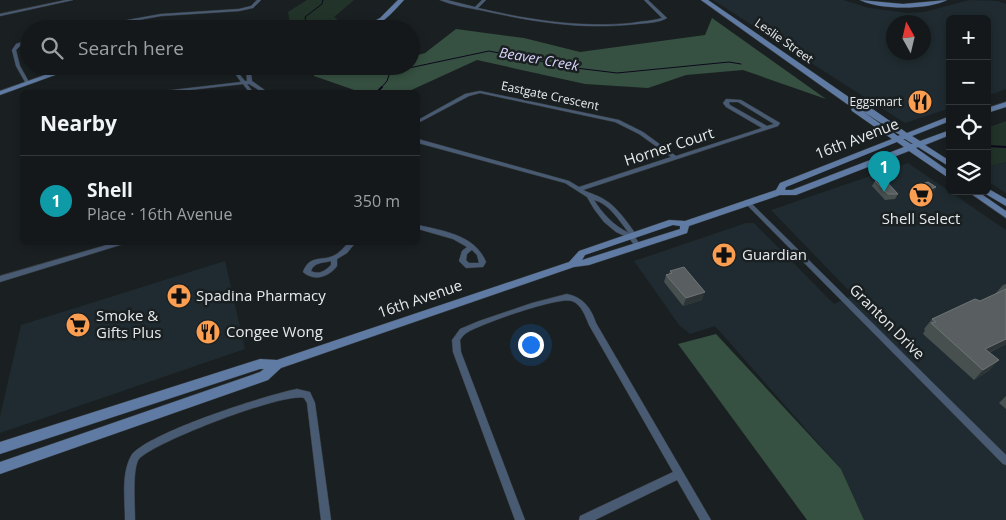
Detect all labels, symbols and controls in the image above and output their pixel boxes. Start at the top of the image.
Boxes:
street label: Leslie Street [751,14,817,67]
north arrow [886,15,931,60]
map controls [946,15,991,195]
button: + [946,15,991,60]
search box [20,20,420,75]
icon: search [38,34,66,62]
text: Search here [78,35,184,61]
water label: Beaver Creek [498,42,581,75]
button: − [946,60,991,105]
street label: Eastgate Crescent [500,77,601,114]
restaurant icon: Eggsmart [907,89,933,115]
place label: Eggsmart [850,93,902,110]
button: locate [946,105,991,150]
text: Nearby [40,109,117,137]
street label: 16th Avenue [812,113,901,163]
street label: Horner Court [621,122,716,170]
button: layers [946,150,991,195]
pin: 1 [868,151,900,192]
text: Shell [87,177,133,203]
supermarket icon: Shell Select [908,182,934,208]
text: 1 [51,190,61,212]
text: 350 m [354,190,400,212]
text: Place · 16th Avenue [87,203,232,225]
place label: Shell Select [882,208,960,228]
pharmacy icon: Guardian [711,242,737,268]
place label: Guardian [742,244,807,264]
street label: 16th Avenue [375,274,464,322]
street label: Granton Drive [846,279,930,363]
pharmacy icon: Spadina Pharmacy [166,283,192,309]
place label: Spadina Pharmacy [196,285,326,305]
place label: Smoke & Gifts Plus [96,305,161,342]
supermarket icon: Smoke & Gifts Plus [65,312,91,338]
restaurant icon: Congee Wong [195,319,221,345]
place label: Congee Wong [226,321,323,341]
your location [518,332,544,358]

